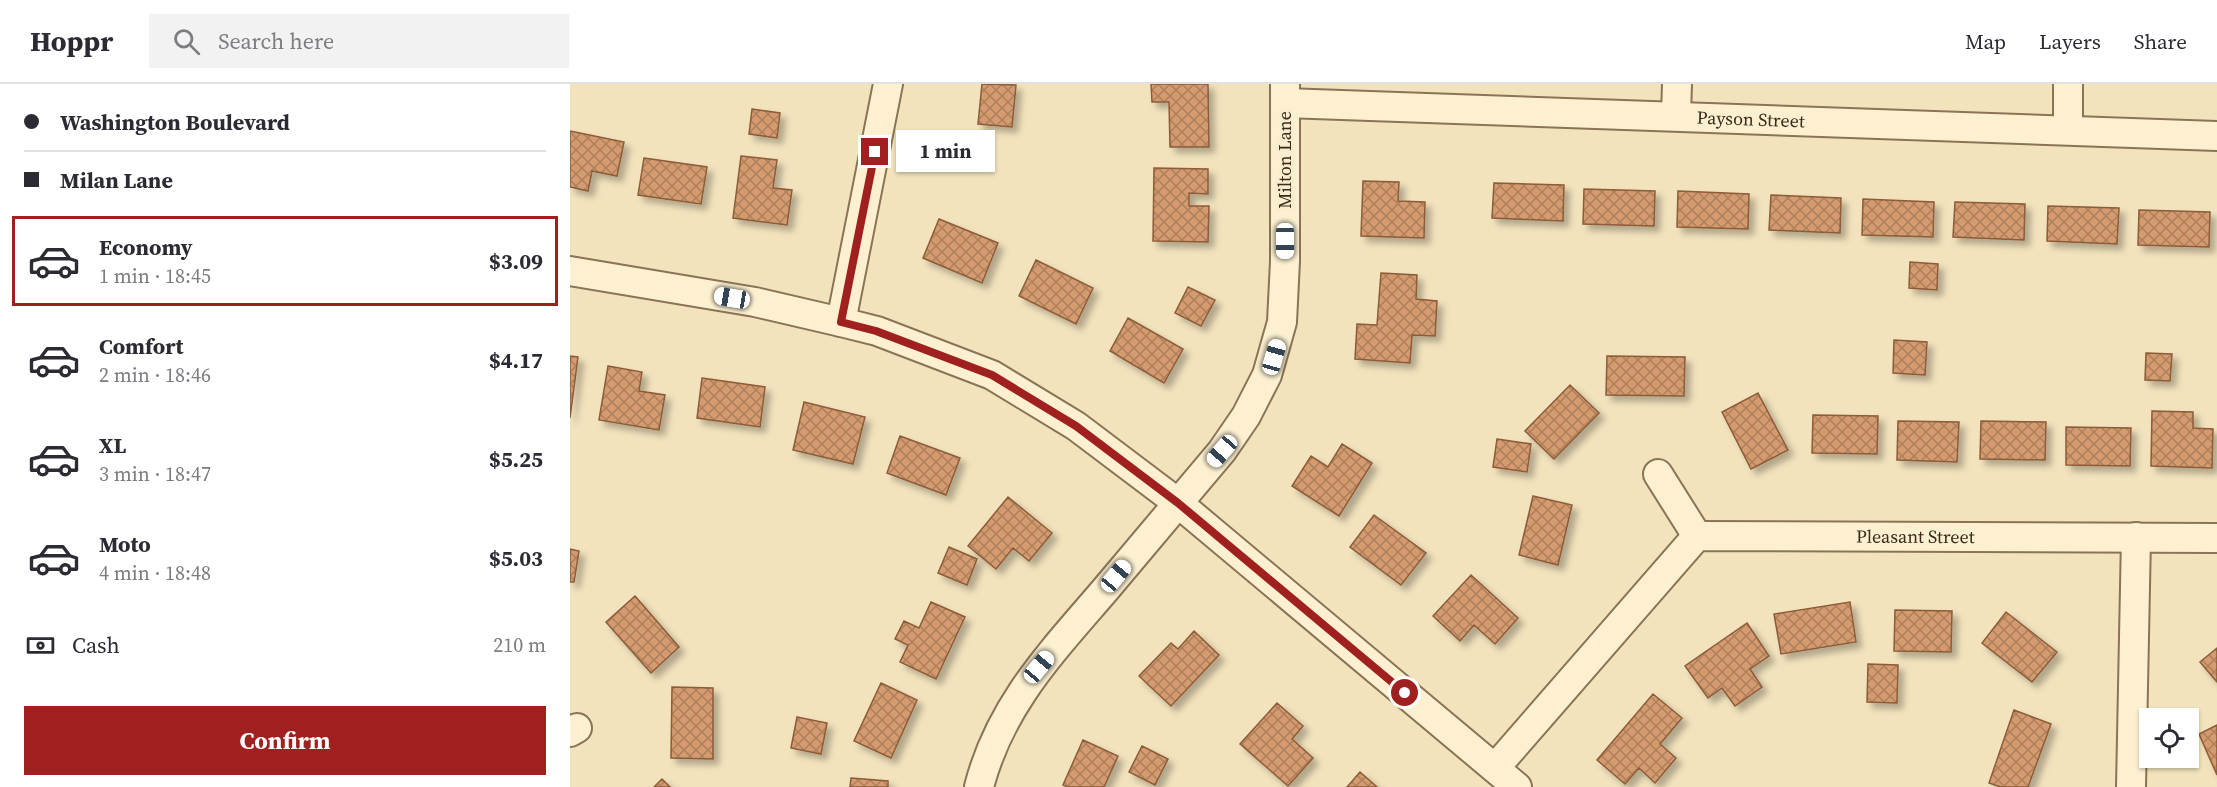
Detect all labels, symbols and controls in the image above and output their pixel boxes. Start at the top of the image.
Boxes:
search box [149,14,569,68]
text: Hoppr [30,22,113,60]
icon: search [170,25,203,58]
text: Search here [218,26,334,56]
text: Map [1965,27,2006,56]
text: Layers [2039,27,2101,56]
text: Share [2134,27,2187,56]
street label: Payson Street [1696,105,1805,133]
text: Washington Boulevard [60,107,290,137]
street label: Milton Lane [1272,111,1297,209]
callout: 1 min [896,131,995,173]
text: 1 min [920,137,971,165]
route end [861,138,888,165]
text: Milan Lane [60,165,173,195]
car [1276,223,1294,259]
text: Economy [99,232,193,262]
icon: car [27,234,81,288]
text: $3.09 [489,246,543,276]
text: 1 min · 18:45 [99,262,211,290]
car [713,286,751,310]
text: Comfort [99,331,183,361]
icon: car [27,333,81,387]
car [1260,337,1288,377]
text: $4.17 [489,345,543,375]
text: 2 min · 18:46 [99,361,211,389]
text: XL [99,430,126,460]
icon: car [27,432,81,486]
car [1203,432,1241,470]
text: $5.25 [489,444,543,474]
text: 3 min · 18:47 [99,460,211,488]
street label: Pleasant Street [1856,524,1975,549]
text: Moto [99,529,151,559]
icon: car [27,531,81,585]
text: $5.03 [489,543,543,573]
car [1098,556,1134,596]
text: 4 min · 18:48 [99,559,211,587]
icon: cash [24,629,57,662]
text: Cash [72,630,120,660]
text: 210 m [493,631,546,659]
car [1021,647,1057,687]
route start [1391,679,1418,706]
button: Confirm [24,706,546,775]
map controls [2139,708,2199,768]
button: locate [2139,708,2199,768]

